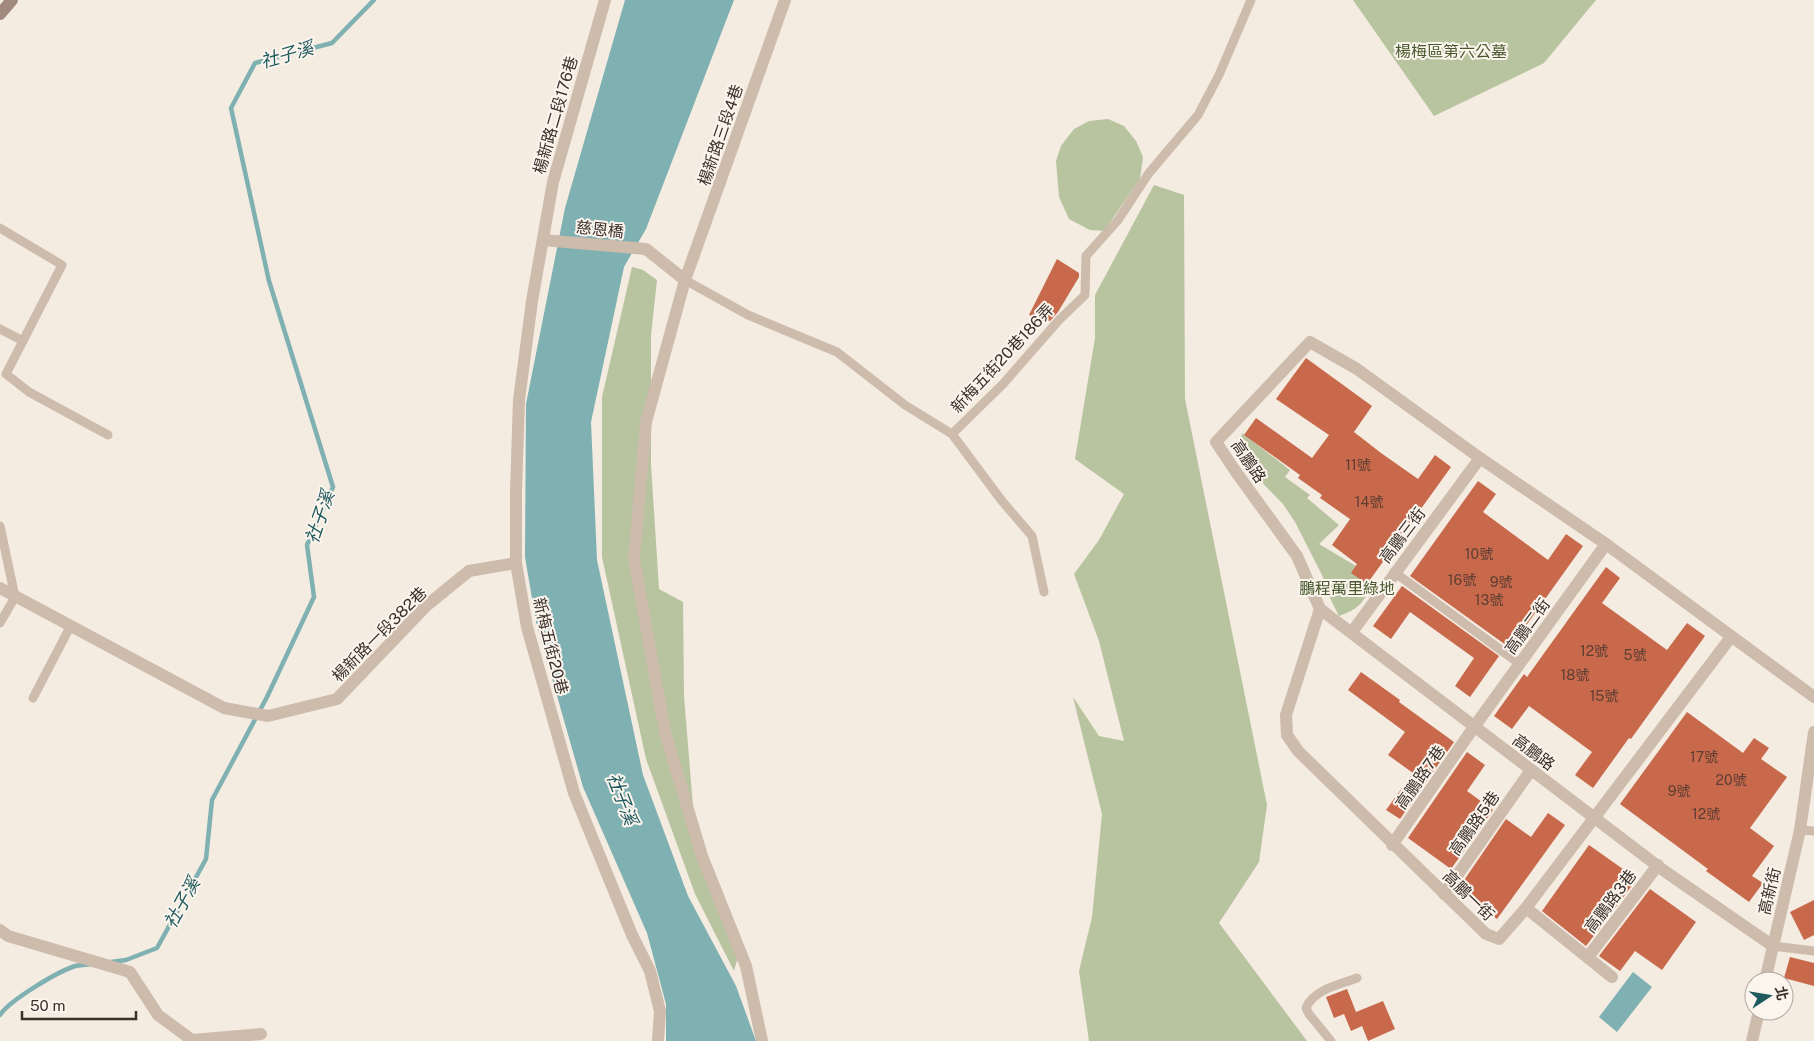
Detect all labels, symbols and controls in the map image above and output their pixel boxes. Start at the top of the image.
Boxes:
water label: 社子溪 [258,36,319,72]
park label: 楊梅區第六公墓 [1395,42,1507,61]
street label: 楊新路二段176巷 [530,54,581,176]
street label: 楊新路三段4巷 [694,82,747,188]
street label: 慈恩橋 [575,218,625,241]
street label: 新梅五街20巷186弄 [947,300,1058,417]
street label: 高鵬路 [1227,436,1270,486]
house number: 11號 [1345,457,1371,473]
water label: 社子溪 [301,485,339,546]
house number: 14號 [1355,494,1383,510]
street label: 高鵬三街 [1376,504,1429,567]
house number: 10號 [1465,546,1493,562]
house number: 16號 [1448,572,1476,588]
house number: 9號 [1490,574,1512,590]
park label: 鵬程萬里綠地 [1299,579,1395,598]
street label: 楊新路一段382巷 [328,583,431,686]
house number: 13號 [1475,592,1503,608]
street label: 高鵬二街 [1501,595,1554,658]
street label: 新梅五街20巷 [529,596,572,697]
house number: 12號 [1580,643,1608,659]
house number: 5號 [1624,647,1646,663]
house number: 18號 [1561,667,1589,683]
house number: 15號 [1590,688,1618,704]
street label: 高鵬路 [1509,730,1559,774]
street label: 高鵬路7巷 [1392,742,1449,813]
house number: 17號 [1690,749,1718,765]
water label: 社子溪 [603,770,643,831]
house number: 20號 [1716,772,1746,788]
house number: 9號 [1668,783,1690,799]
street label: 高鵬路5巷 [1445,787,1503,859]
house number: 12號 [1692,806,1720,822]
street label: 高鵬一街 [1439,866,1498,924]
street label: 高鵬路3巷 [1581,866,1640,937]
street label: 高新街 [1755,866,1784,917]
water label: 社子溪 [159,871,205,931]
north arrow [1744,971,1794,1021]
text: 北 [1772,985,1791,1002]
scale bar [22,988,136,1020]
text: 50 m [30,997,65,1014]

